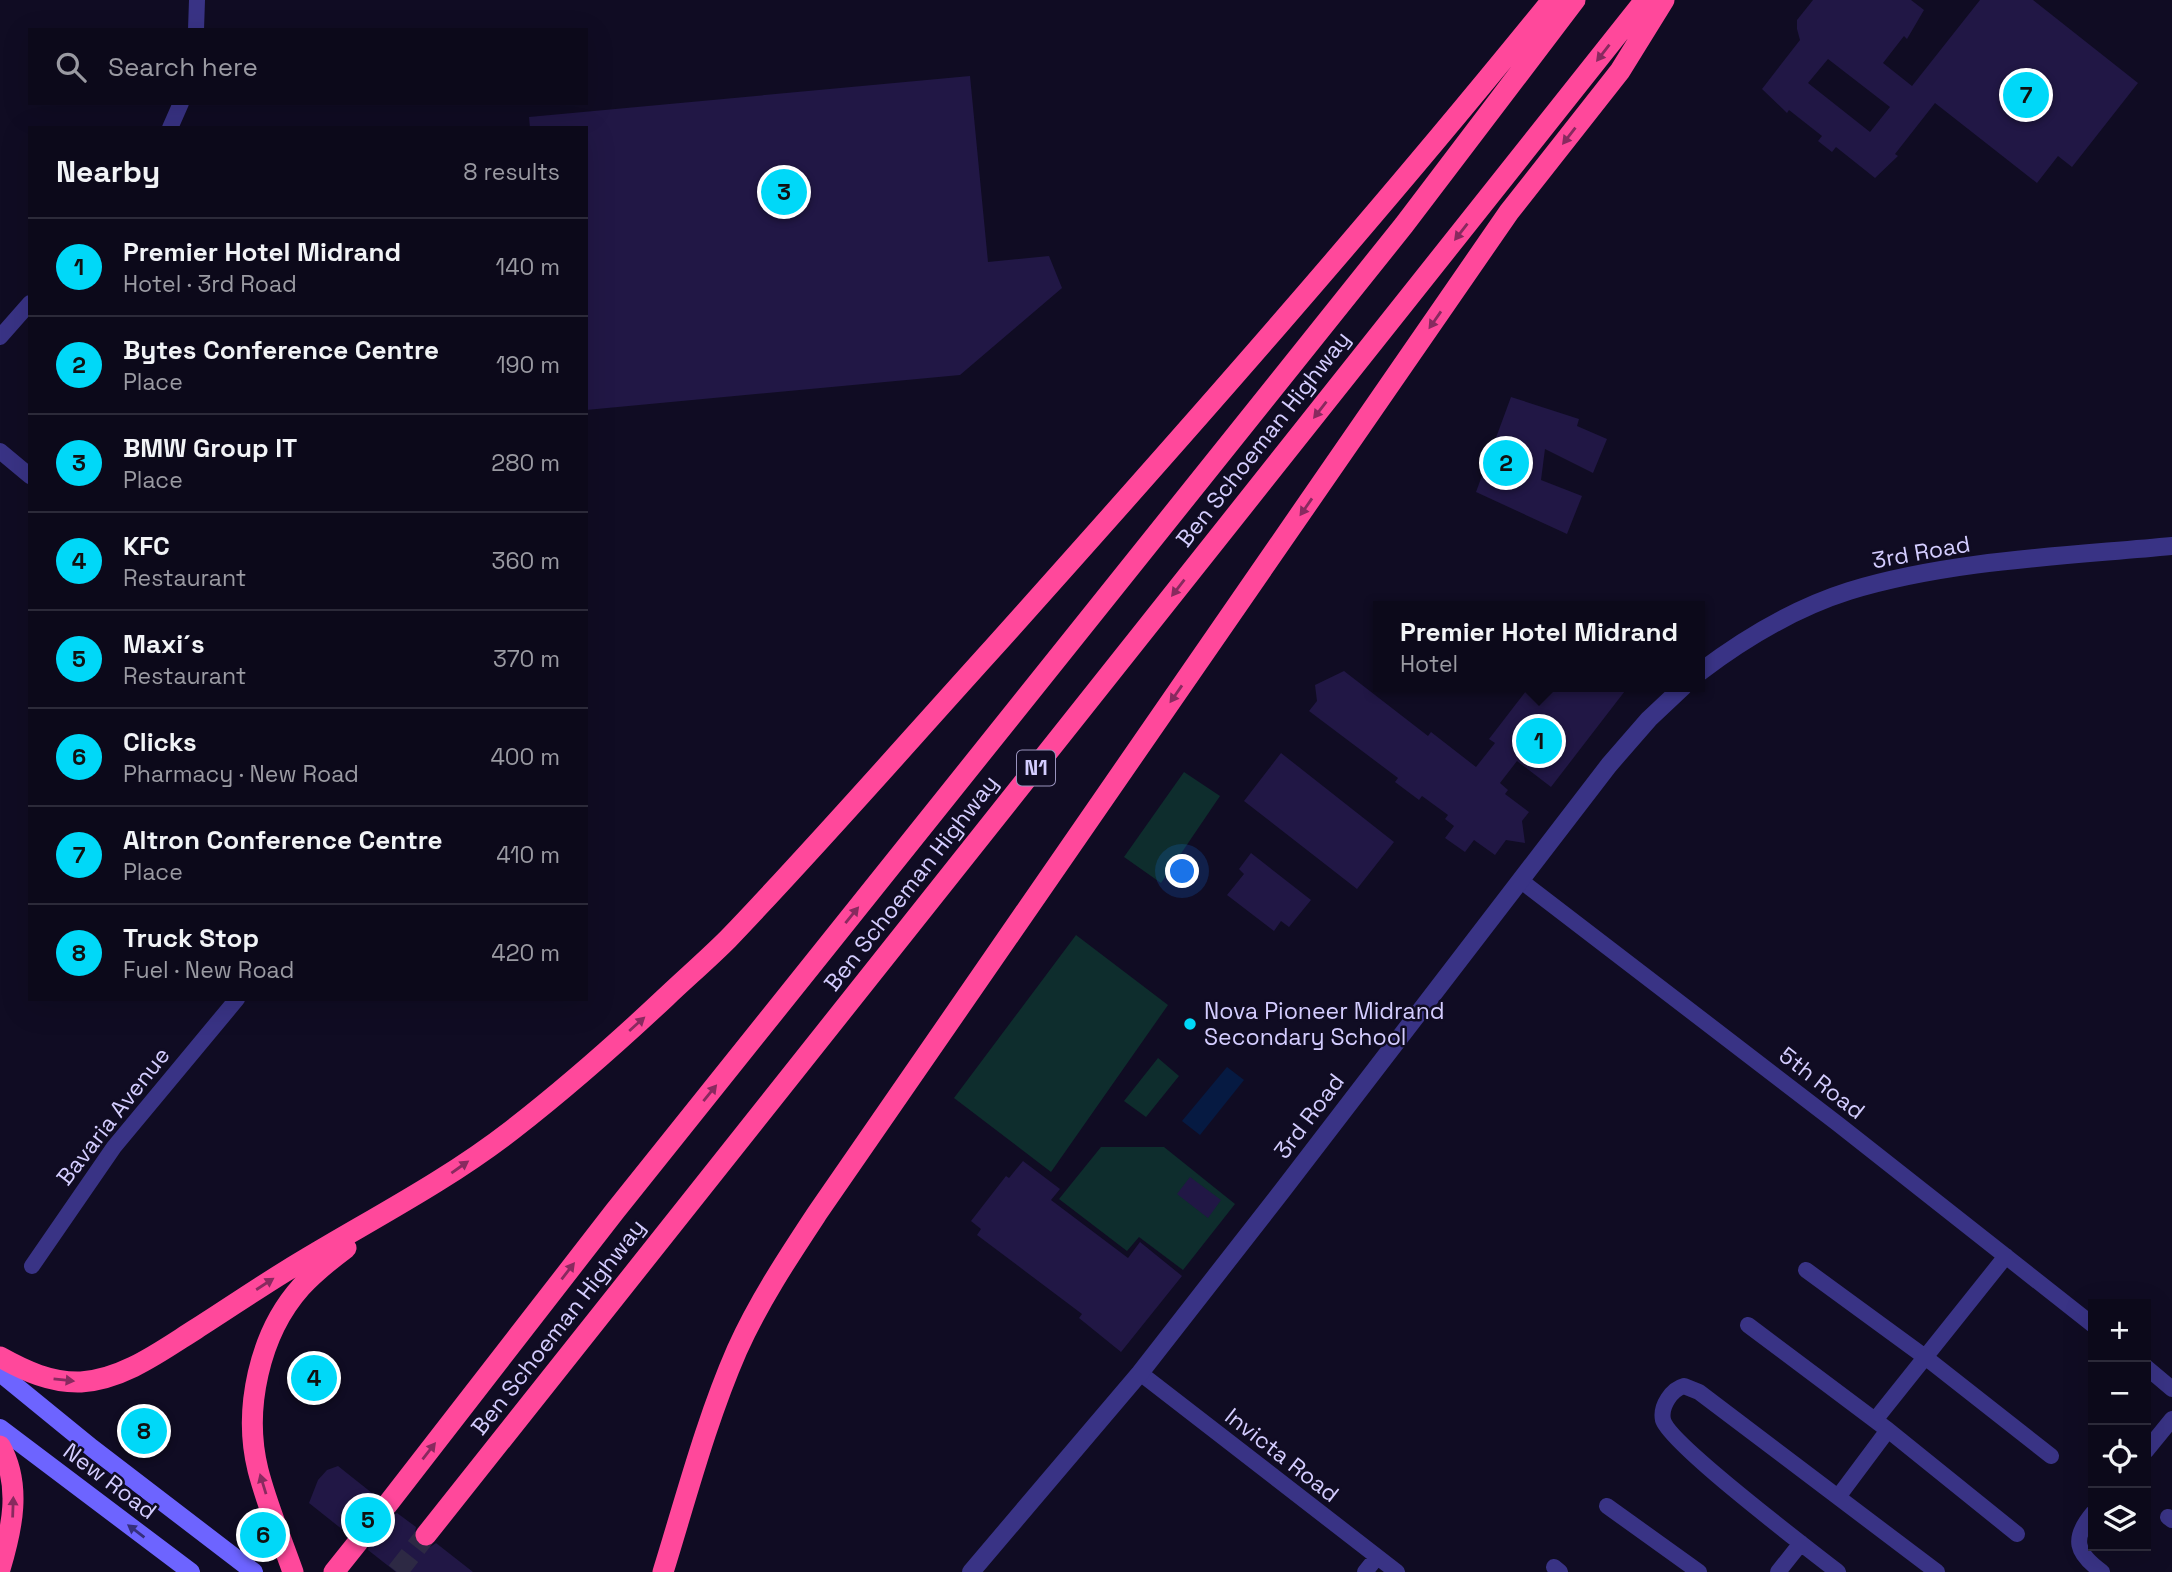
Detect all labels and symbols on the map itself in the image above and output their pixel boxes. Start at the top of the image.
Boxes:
one-way arrow [1595,44,1610,62]
pin: 7 [2003,69,2049,121]
one-way arrow [1562,127,1576,145]
pin: 3 [761,166,807,218]
one-way arrow [1454,222,1469,240]
one-way arrow [1428,311,1442,329]
street label: Ben Schoeman Highway [1169,325,1357,553]
one-way arrow [1312,400,1327,418]
pin: 2 [1483,437,1529,489]
one-way arrow [1299,497,1312,517]
street label: 3rd Road [1869,529,1973,575]
one-way arrow [1171,579,1186,597]
one-way arrow [1169,685,1183,703]
pin: 1 [1516,715,1562,767]
road number: N1 [1017,750,1055,786]
street label: Ben Schoeman Highway [817,769,1005,997]
your location [1165,854,1199,888]
one-way arrow [844,906,858,924]
place label: Nova Pioneer Midrand Secondary School [1204,996,1445,1052]
marker: Nova Pioneer Midrand Secondary School [1182,1016,1198,1032]
one-way arrow [628,1017,645,1033]
street label: 5th Road [1773,1040,1871,1126]
street label: Bavaria Avenue [50,1041,176,1191]
street label: 3rd Road [1267,1067,1351,1165]
one-way arrow [702,1084,717,1102]
one-way arrow [451,1160,469,1174]
street label: Ben Schoeman Highway [464,1213,652,1441]
one-way arrow [561,1262,575,1280]
one-way arrow [255,1278,275,1291]
pin: 4 [291,1352,337,1404]
one-way arrow [53,1375,75,1386]
street label: Invicta Road [1219,1401,1345,1509]
pin: 8 [121,1405,167,1457]
street label: New Road [57,1436,163,1526]
one-way arrow [421,1442,436,1460]
one-way arrow [257,1474,267,1495]
pin: 5 [345,1494,391,1546]
one-way arrow [7,1496,18,1518]
pin: 6 [240,1509,286,1561]
one-way arrow [127,1524,146,1538]

